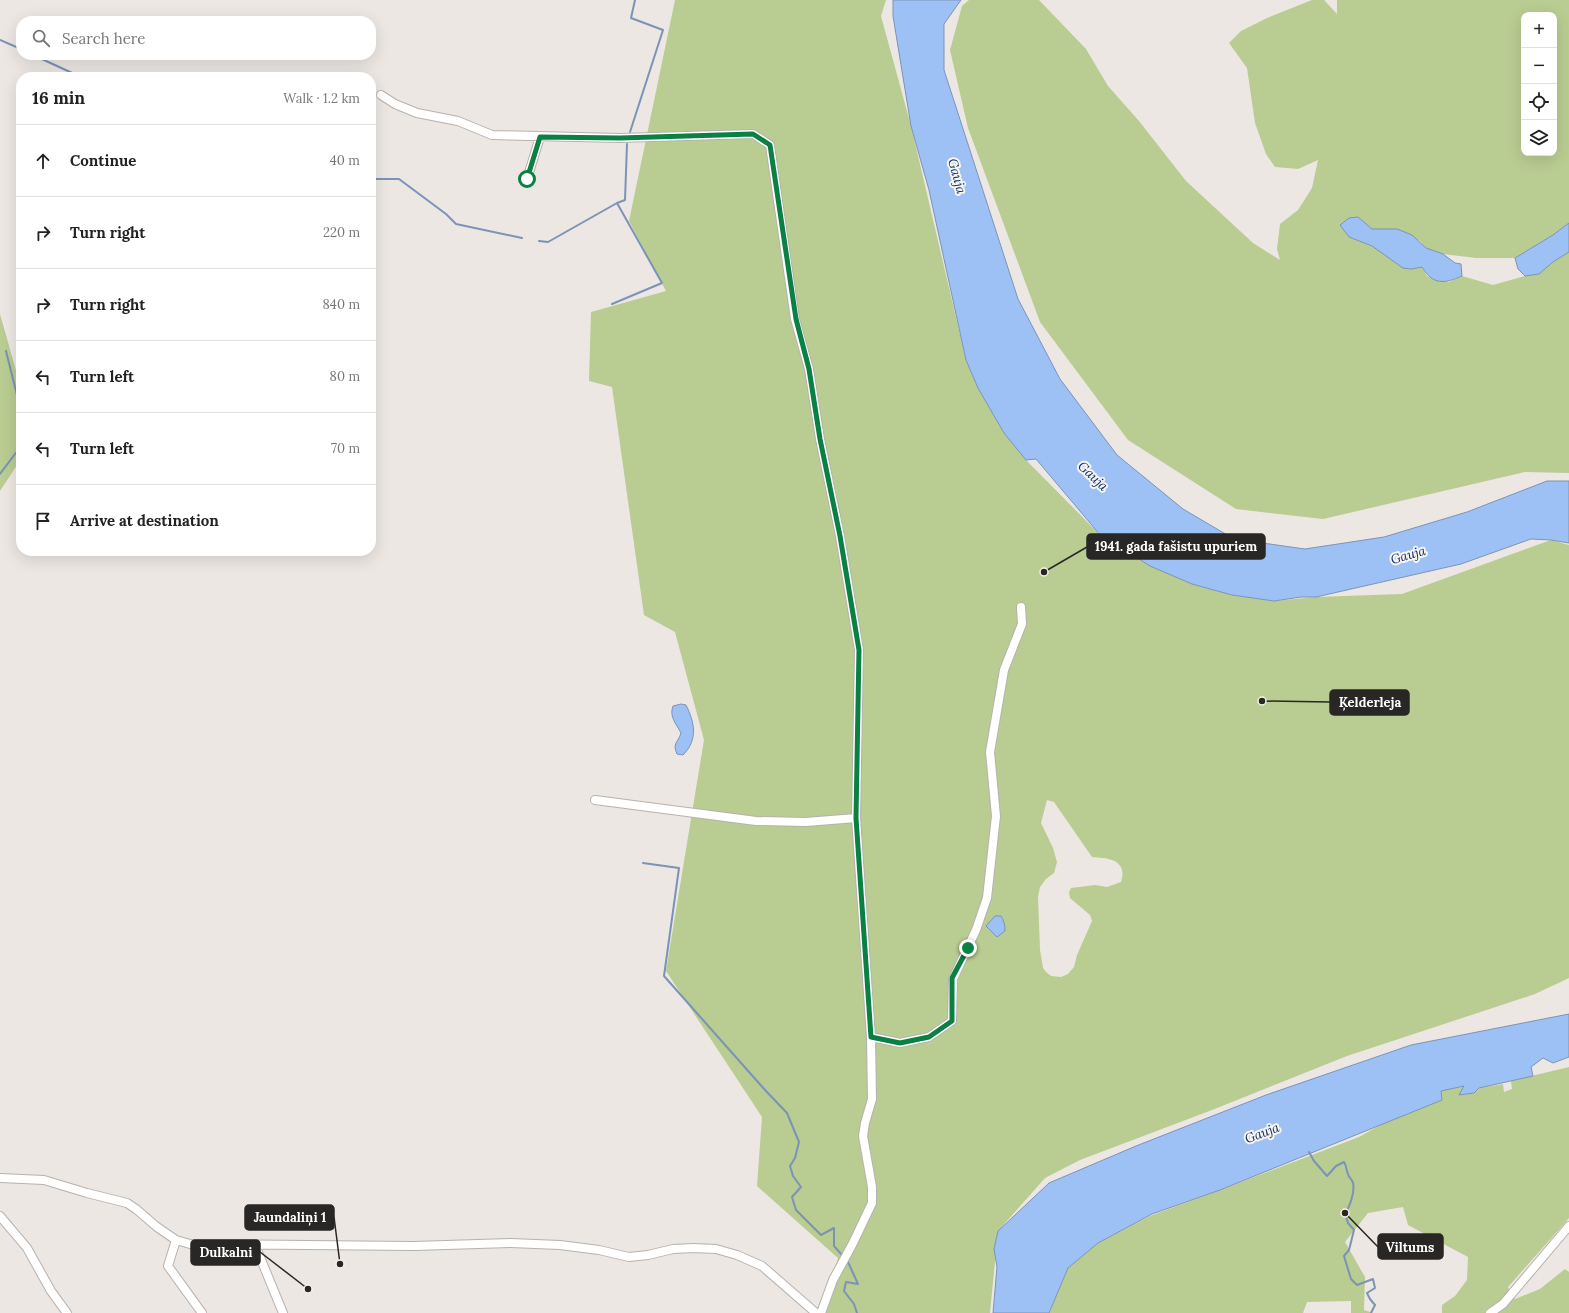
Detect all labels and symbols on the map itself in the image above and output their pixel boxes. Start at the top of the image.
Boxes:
water label: Gauja [944,157,970,196]
route start [518,170,536,188]
water label: Gauja [1074,458,1112,495]
callout: 1941. gada fašistu upuriem [1087,534,1265,559]
text: 1941. gada fašistu upuriem [1095,538,1257,555]
water label: Gauja [1389,542,1428,568]
callout: Ķelderleja [1330,690,1409,715]
text: Ķelderleja [1339,694,1401,711]
route end [959,939,977,957]
water label: Gauja [1242,1118,1282,1147]
callout: Jaundaliņi 1 [245,1205,334,1230]
text: Jaundaliņi 1 [254,1209,326,1226]
callout: Viltums [1378,1234,1443,1259]
text: Viltums [1386,1239,1434,1256]
callout: Dulkalni [191,1240,260,1265]
text: Dulkalni [199,1244,253,1261]

